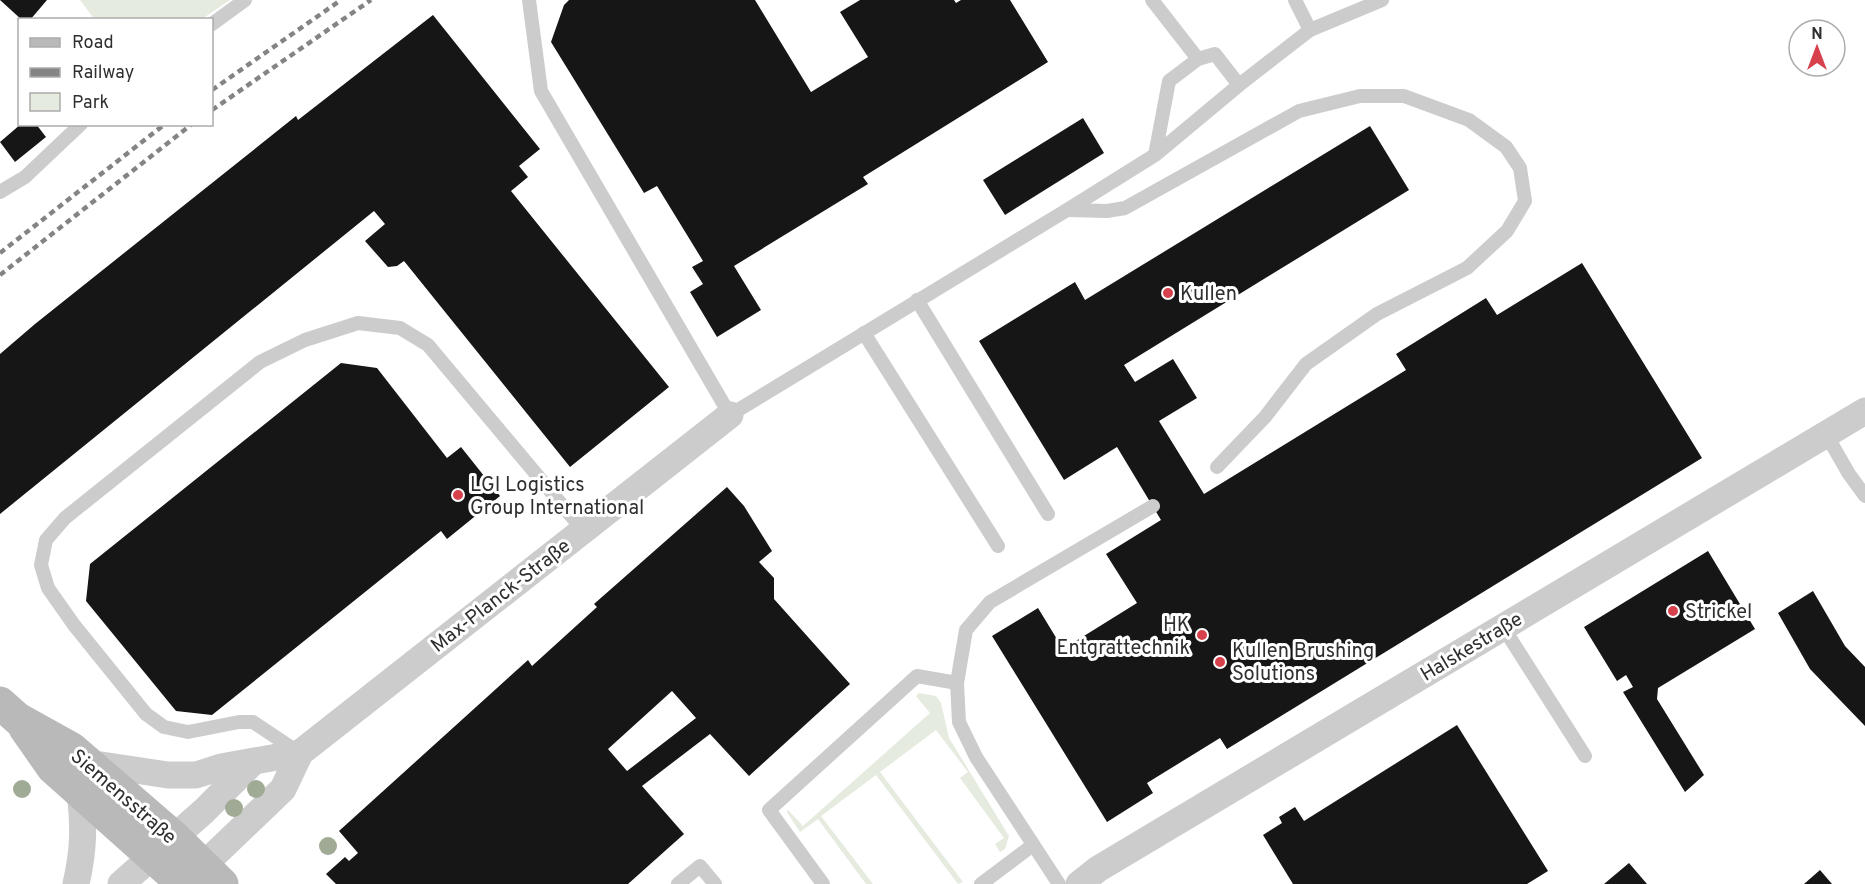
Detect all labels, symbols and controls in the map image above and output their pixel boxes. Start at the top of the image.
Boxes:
legend [18,18,213,126]
north arrow [1787,18,1847,78]
text: N [1811,25,1823,45]
text: Road [72,32,114,55]
text: Railway [72,62,134,85]
text: Park [72,92,109,115]
place label: Kullen [1180,282,1237,308]
marker: Kullen [1161,286,1175,300]
place label: LGI Logistics Group International [470,473,644,522]
marker: LGI Logistics Group International [451,488,465,502]
street label: Max-Planck-Straße [426,534,576,659]
place label: Strickel [1685,600,1752,626]
marker: Strickel [1666,604,1680,618]
street label: Halskestraße [1416,607,1528,688]
place label: HK Entgrattechnik [1057,613,1190,662]
marker: HK Entgrattechnik [1195,628,1209,642]
place label: Kullen Brushing Solutions [1232,639,1374,688]
marker: Kullen Brushing Solutions [1213,655,1227,669]
street label: Siemensstraße [64,744,181,851]

